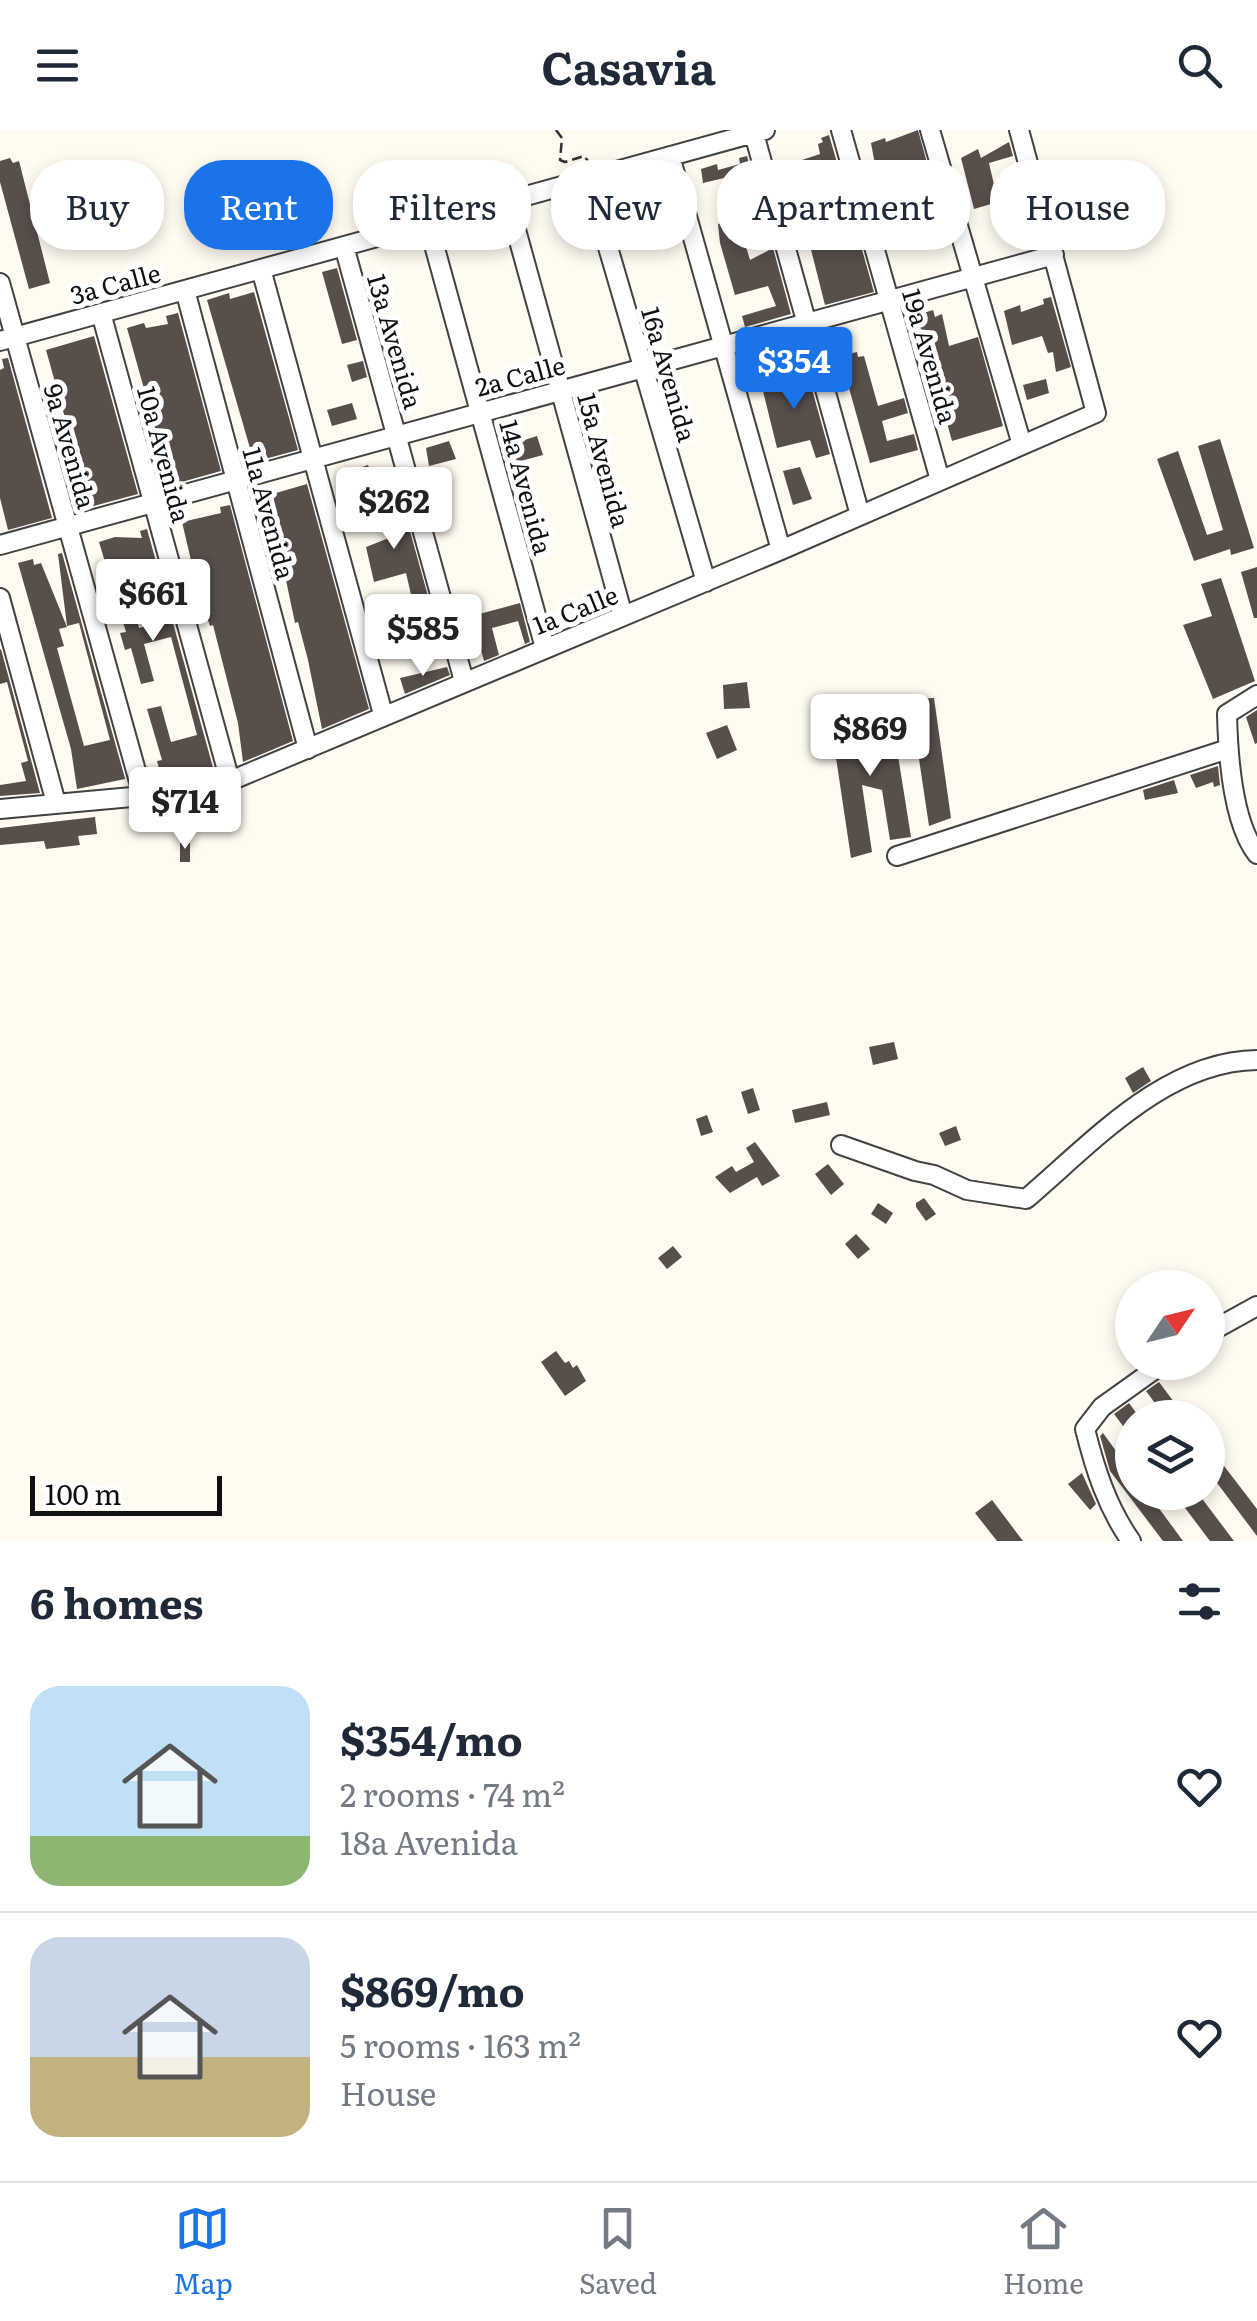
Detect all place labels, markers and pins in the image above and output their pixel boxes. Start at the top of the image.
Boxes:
pin: $354 [735,327,853,412]
pin: $262 [335,467,453,552]
pin: $661 [94,559,212,644]
pin: $585 [364,594,482,679]
pin: $869 [811,694,929,779]
pin: $714 [126,767,244,852]

